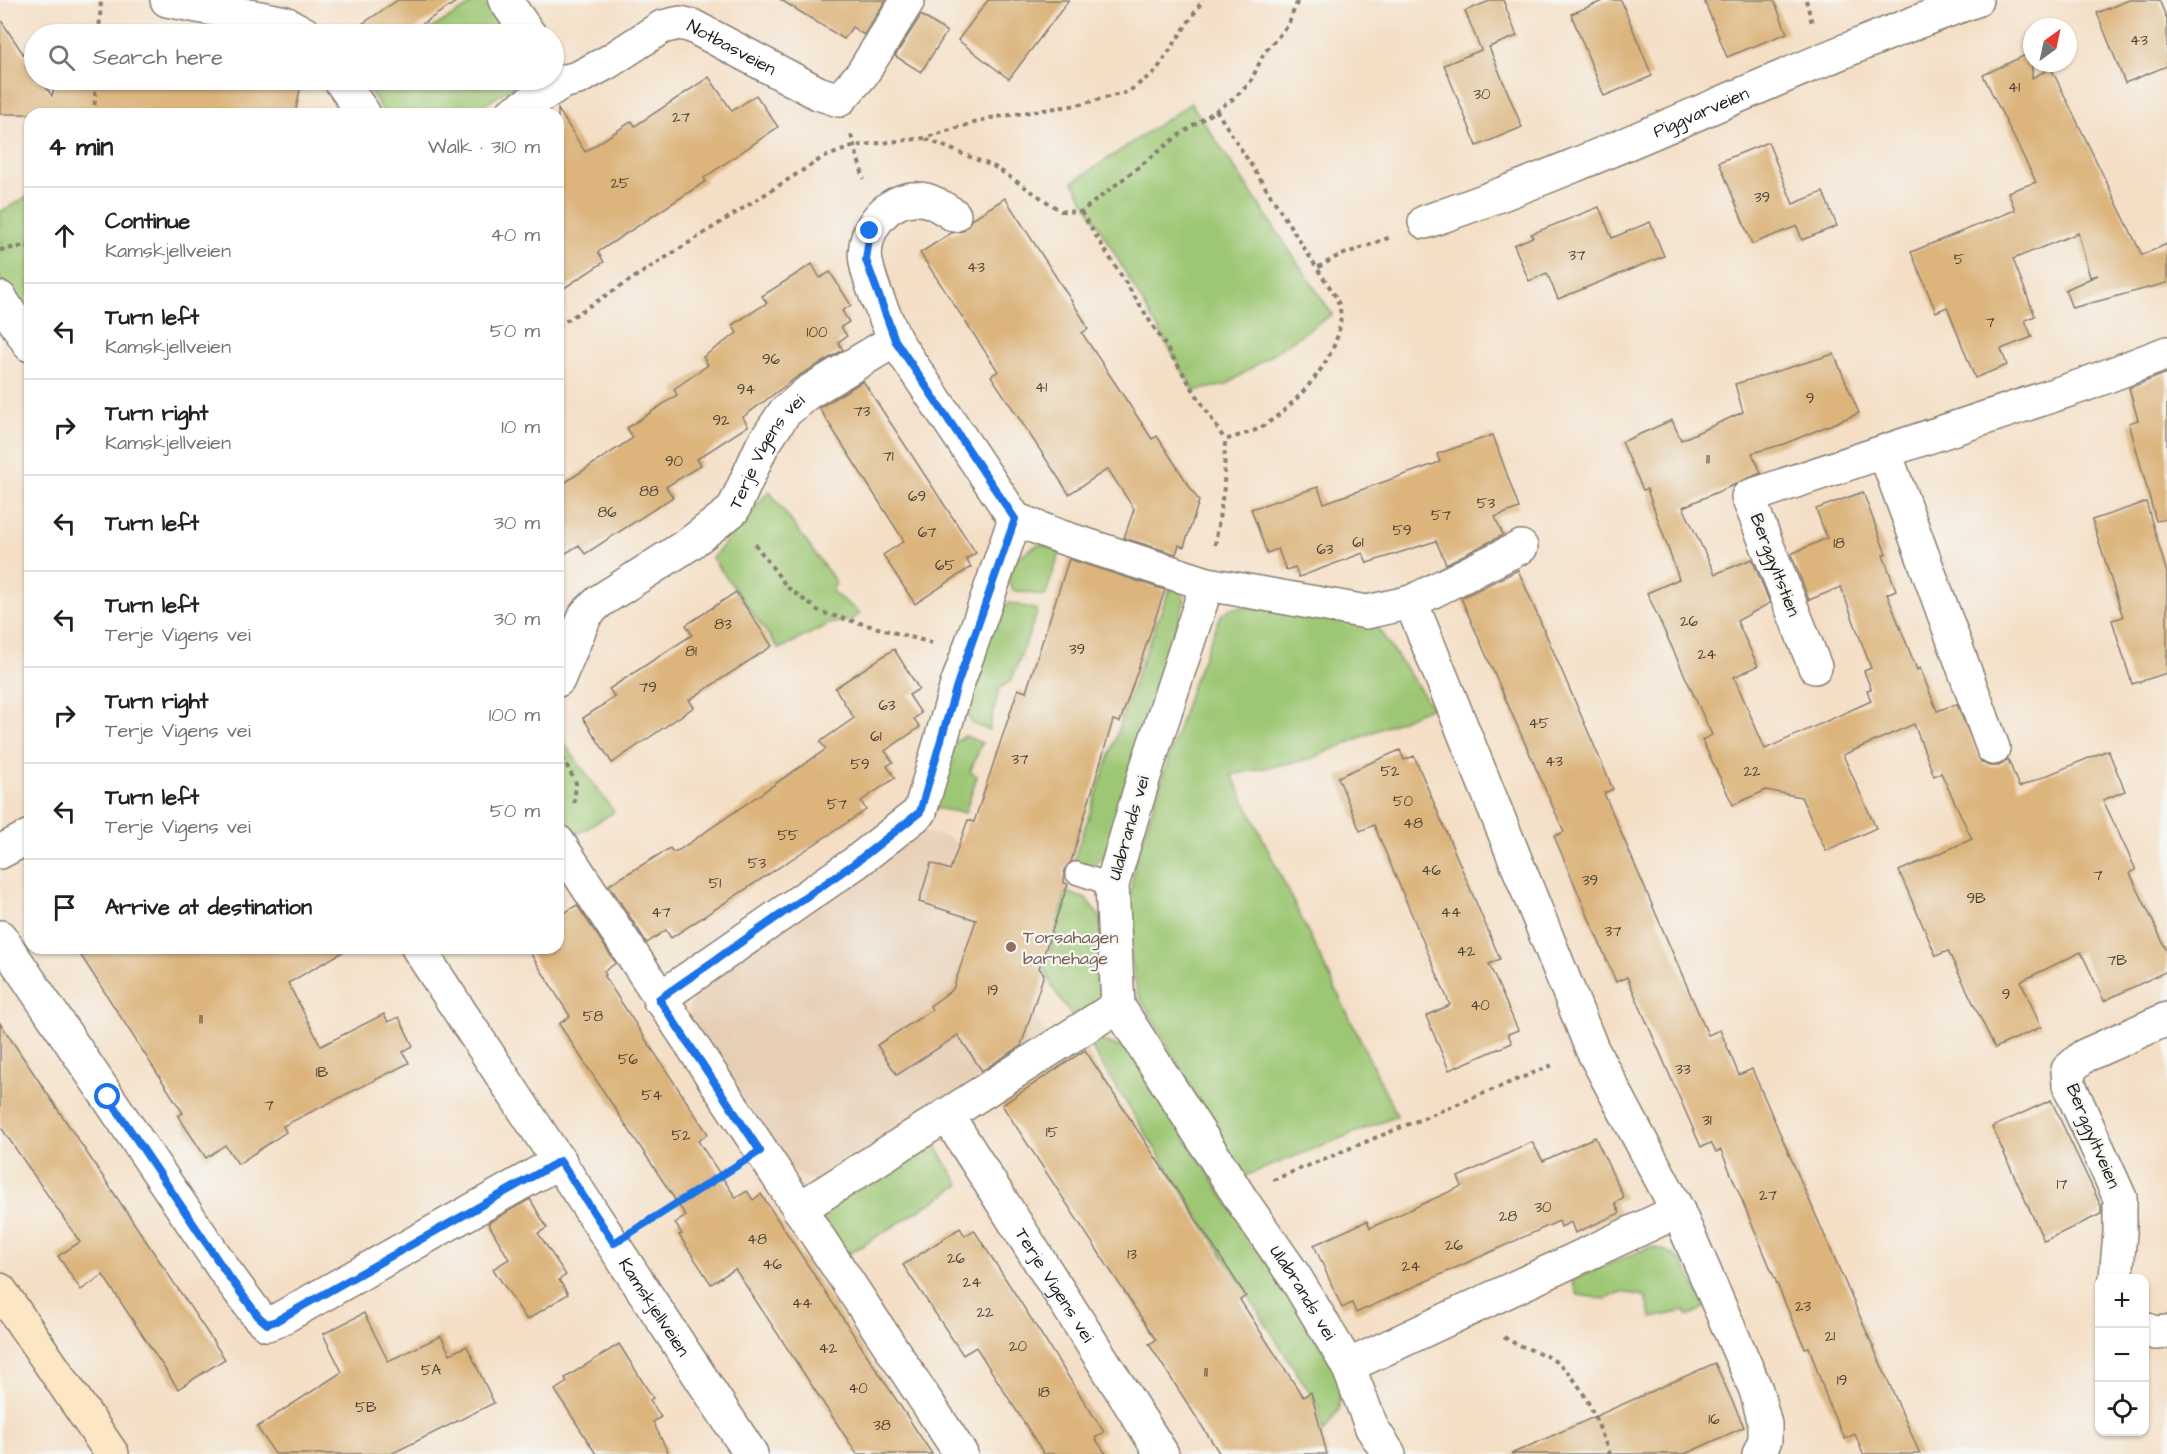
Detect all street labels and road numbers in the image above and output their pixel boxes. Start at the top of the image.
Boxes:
street label: Notbasveien [683,13,781,81]
street label: Piggvarveien [1649,80,1752,144]
street label: Terje Vigens vei [723,388,810,513]
street label: Berggyltstien [1743,510,1806,621]
street label: Ulabrands vei [1102,773,1156,883]
street label: Berggyltveien [2059,1080,2126,1193]
street label: Terje Vigens vei [1009,1223,1101,1347]
street label: Ulabrands vei [1264,1240,1342,1345]
street label: Kamskjellveien [613,1253,696,1361]

